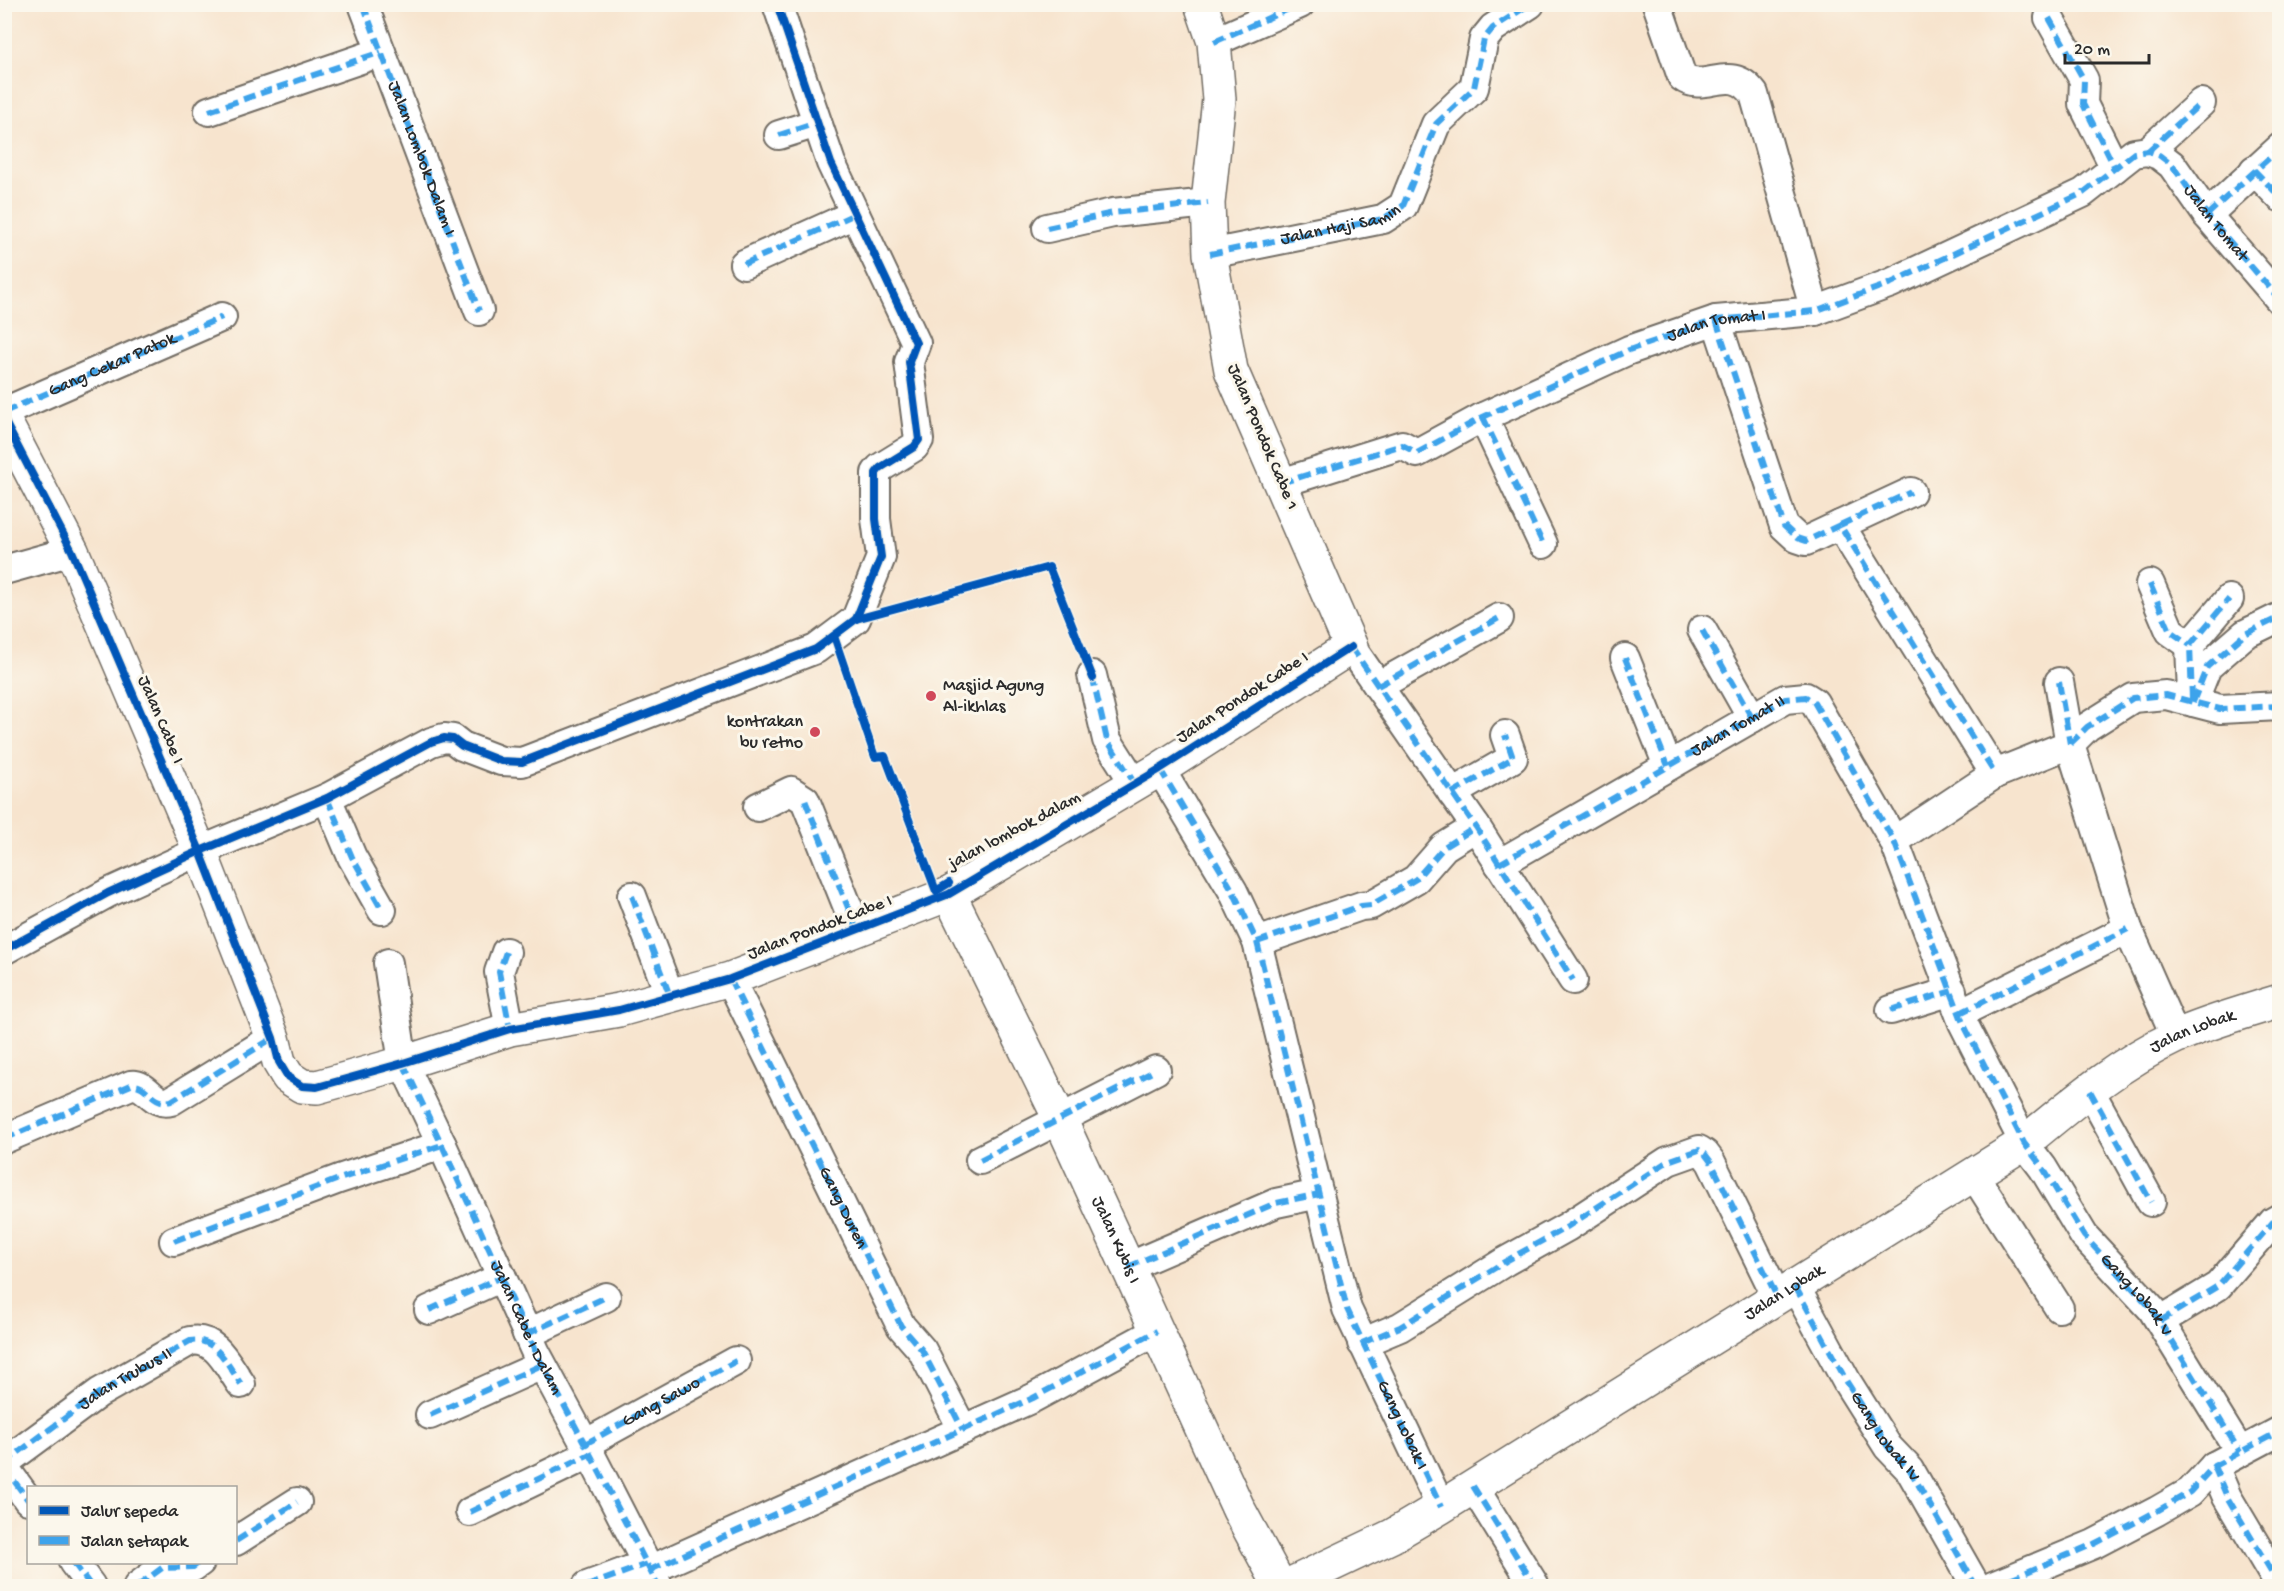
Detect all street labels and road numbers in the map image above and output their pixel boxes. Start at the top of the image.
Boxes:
street label: Jalan Lombok Dalam I [383,78,460,238]
street label: Jalan Tomat [2179,181,2254,267]
street label: Jalan Haji Samin [1279,199,1405,250]
street label: Jalan Tomat I [1664,305,1767,347]
street label: Gang Cekar Patok [45,327,181,402]
street label: Jalan Pondok Cabe 1 [1222,361,1302,513]
street label: Jalan Pondok Cabe I [1173,647,1313,749]
street label: Jalan Cabe I [132,673,188,767]
street label: Jalan Tomat II [1687,691,1789,762]
street label: jalan lombok dalam [943,787,1085,876]
street label: Jalan Pondok Cabe I [745,891,895,965]
street label: Jalan Lobak [2146,1004,2239,1058]
street label: Gang Duren [814,1163,872,1253]
street label: Jalan Kubis I [1086,1193,1144,1287]
street label: Gang Lobak V [2095,1249,2177,1340]
street label: Jalan Cabe I Dalam [485,1257,567,1399]
street label: Jalan Lobak [1741,1259,1830,1325]
street label: Jalan Trubus II [74,1343,176,1415]
street label: Gang Sawo [618,1372,704,1432]
street label: Gang Lobak I [1372,1377,1432,1473]
street label: Gang Lobak IV [1845,1388,1925,1485]

